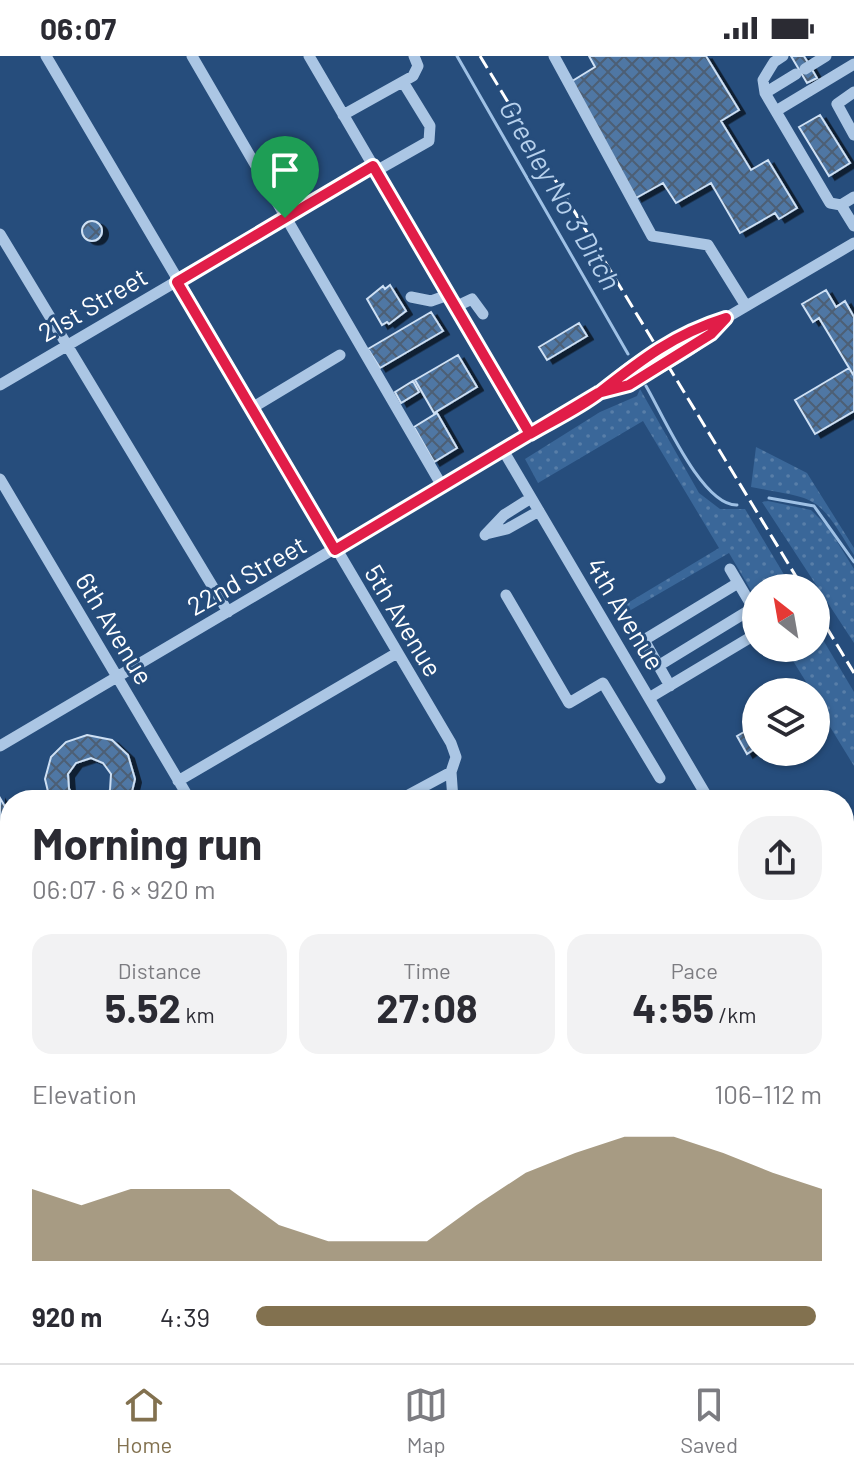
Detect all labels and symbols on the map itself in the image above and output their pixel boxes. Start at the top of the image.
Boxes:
water label: Greeley No 3 Ditch [493,93,629,296]
pin [251,136,319,218]
street label: 21st Street [32,260,152,347]
street label: 22nd Street [181,528,311,621]
street label: 4th Avenue [581,551,672,675]
street label: 5th Avenue [359,559,450,682]
street label: 6th Avenue [70,567,161,690]
north arrow [742,574,830,662]

